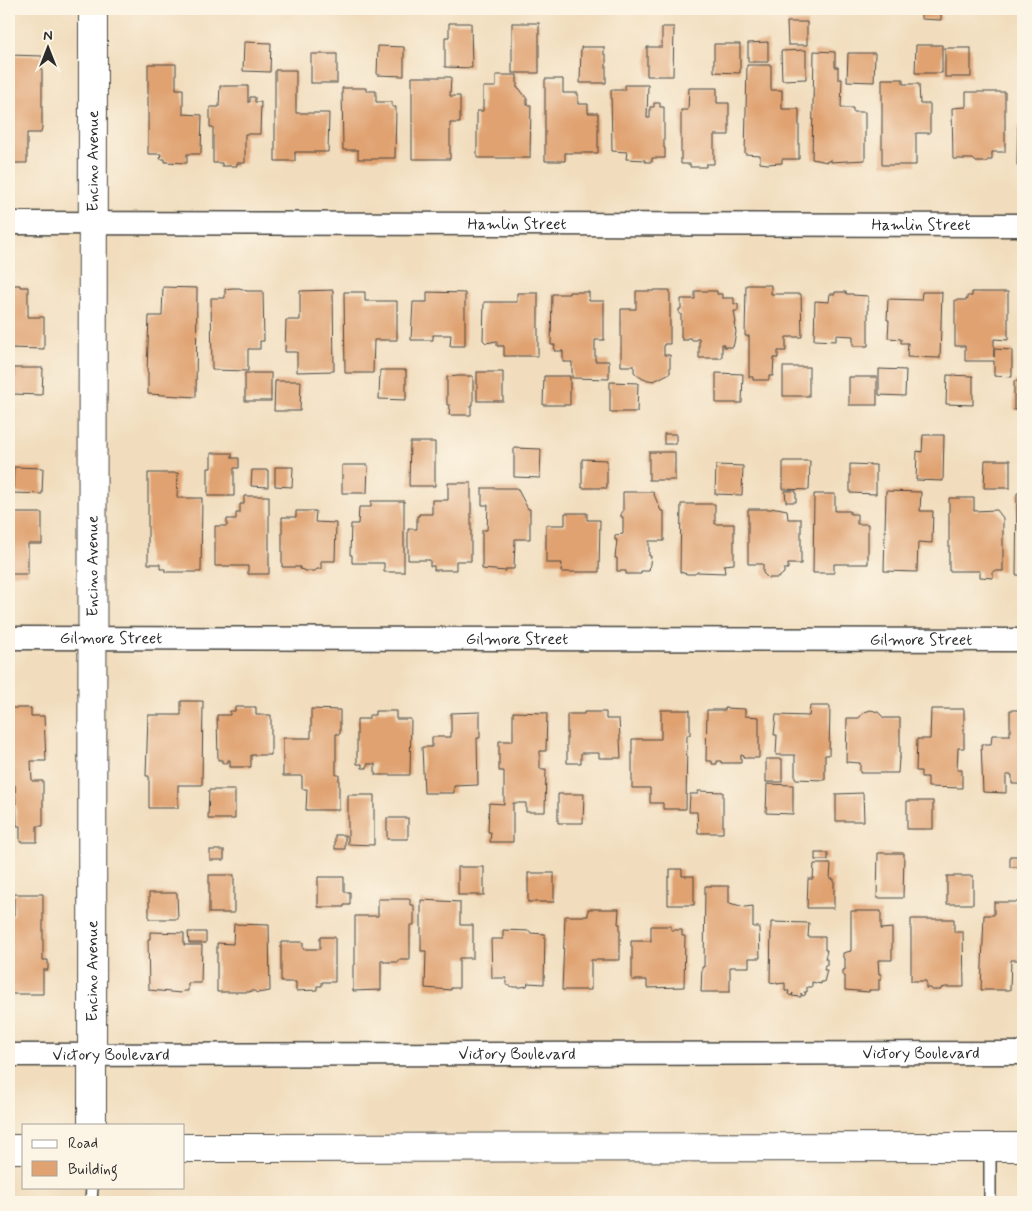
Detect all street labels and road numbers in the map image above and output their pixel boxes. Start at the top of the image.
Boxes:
street label: Encino Avenue [82,110,103,212]
street label: Hamlin Street [467,213,567,235]
street label: Hamlin Street [871,214,971,235]
street label: Encino Avenue [82,515,103,617]
street label: Gilmore Street [60,628,162,649]
street label: Gilmore Street [466,628,568,650]
street label: Gilmore Street [870,629,972,650]
street label: Encino Avenue [82,920,103,1022]
street label: Victory Boulevard [458,1043,576,1065]
street label: Victory Boulevard [862,1043,980,1064]
street label: Victory Boulevard [52,1044,170,1065]

